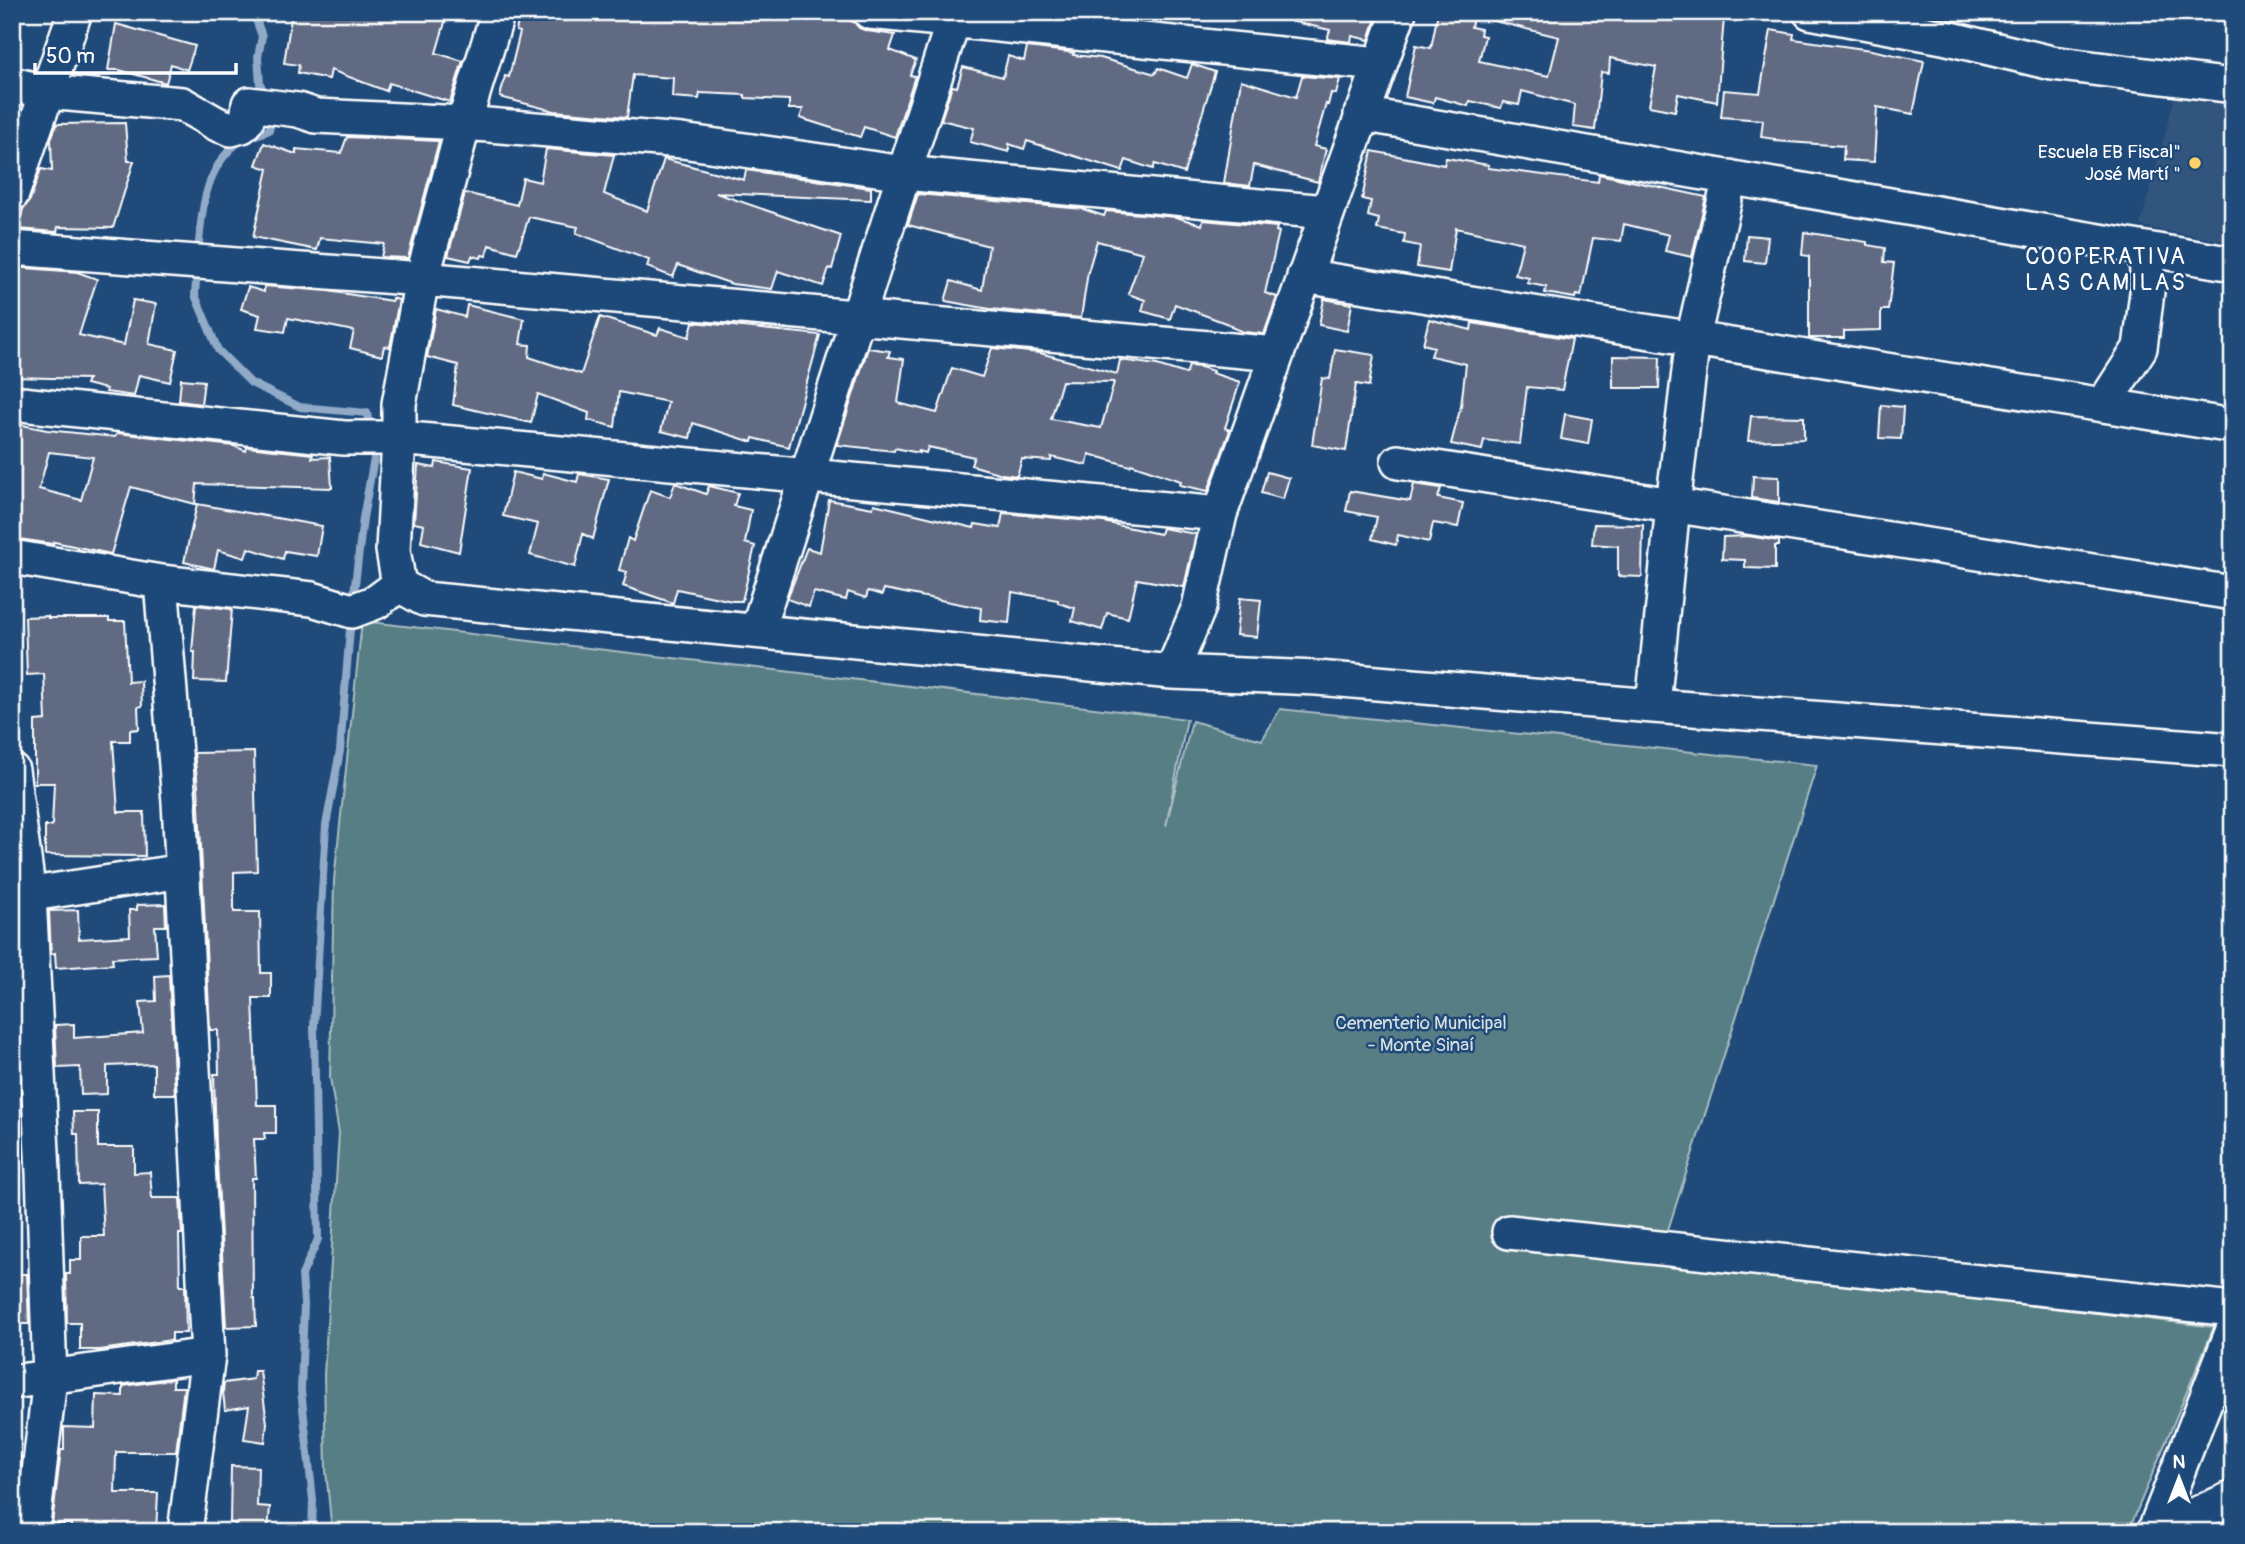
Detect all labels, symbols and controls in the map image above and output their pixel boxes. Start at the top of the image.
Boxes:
scale bar [35,32,236,76]
text: 50 m [46,43,95,70]
place label: Escuela EB Fiscal" José Martí " [2038,140,2181,186]
marker: Escuela EB Fiscal" José Martí " [2187,155,2203,171]
district label: COOPERATIVA LAS CAMILAS [2025,242,2187,297]
park label: Cementerio Municipal - Monte Sinaí [1335,1011,1507,1057]
north arrow [2144,1442,2214,1512]
text: N [2173,1450,2186,1474]

